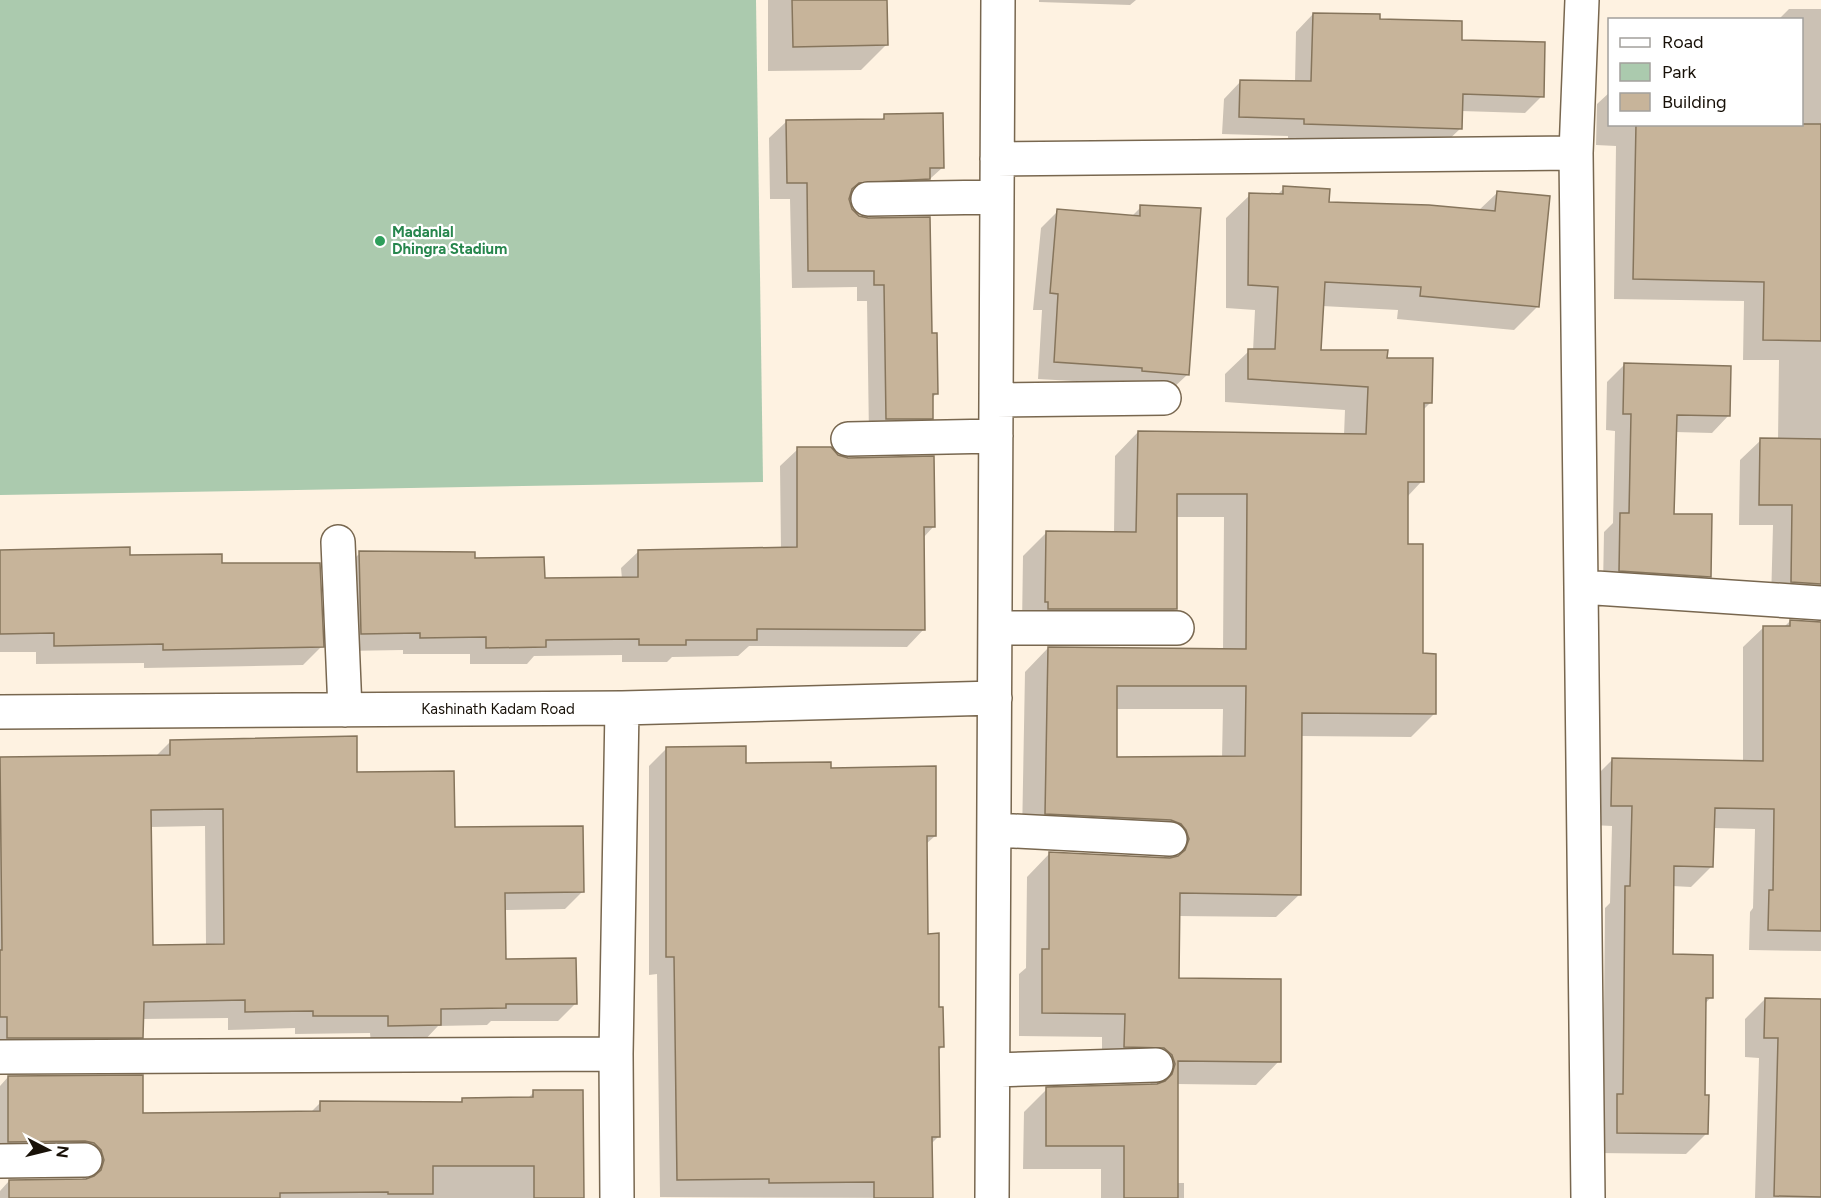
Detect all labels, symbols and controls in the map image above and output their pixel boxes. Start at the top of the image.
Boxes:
legend [1608,18,1803,126]
text: Road [1662,31,1703,53]
text: Park [1662,61,1697,83]
text: Building [1662,91,1727,113]
place label: Madanlal Dhingra Stadium [392,223,507,258]
marker: Madanlal Dhingra Stadium [373,234,387,248]
street label: Kashinath Kadam Road [421,700,575,718]
north arrow [18,1120,78,1180]
text: N [52,1144,73,1159]

